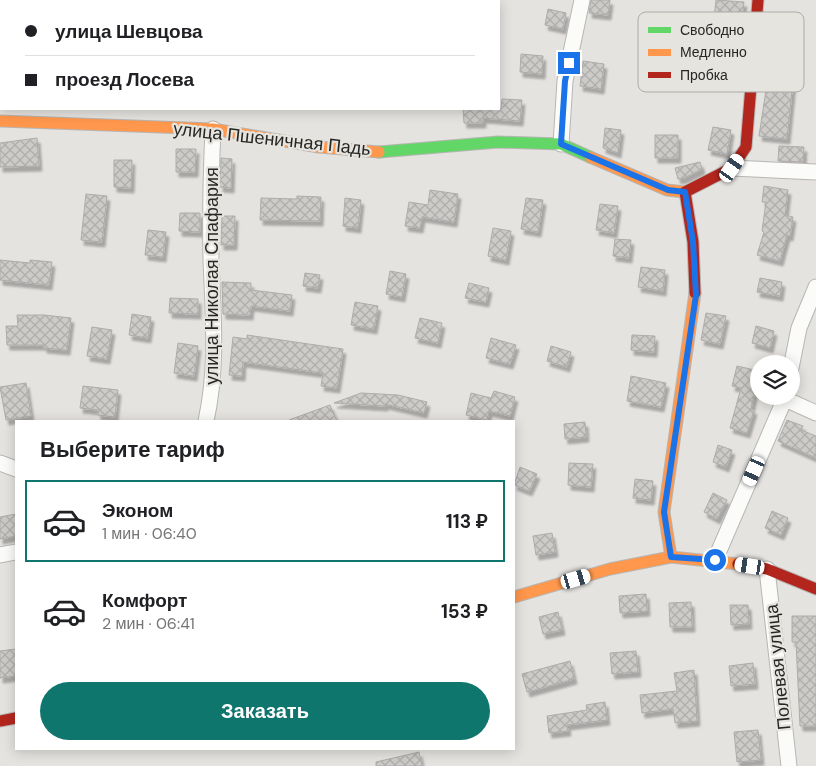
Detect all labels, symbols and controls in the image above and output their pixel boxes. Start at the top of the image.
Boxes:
legend [638,12,804,92]
text: улица Шевцова [55,19,203,44]
text: Свободно [680,21,745,39]
text: Медленно [680,43,747,61]
route end [558,52,580,74]
text: Пробка [680,66,728,84]
text: проезд Лосева [55,67,194,92]
street label: улица Пшеничная Падь [172,117,372,161]
car [717,151,746,185]
street label: улица Николая Спафария [200,167,224,385]
map controls [750,355,800,405]
button: layers [750,355,800,405]
text: Выберите тариф [40,435,225,464]
car [741,454,766,488]
text: Эконом [102,498,173,523]
icon: car [42,499,87,544]
text: 113 ₽ [446,509,488,534]
text: 1 мин · 06:40 [102,523,197,544]
route start [704,549,726,571]
car [734,556,765,576]
car [559,568,592,590]
text: Комфорт [102,588,187,613]
icon: car [42,589,87,634]
text: 153 ₽ [441,599,488,624]
street label: Полевая улица [759,602,797,731]
text: 2 мин · 06:41 [102,613,195,634]
button: Заказать [40,682,490,740]

